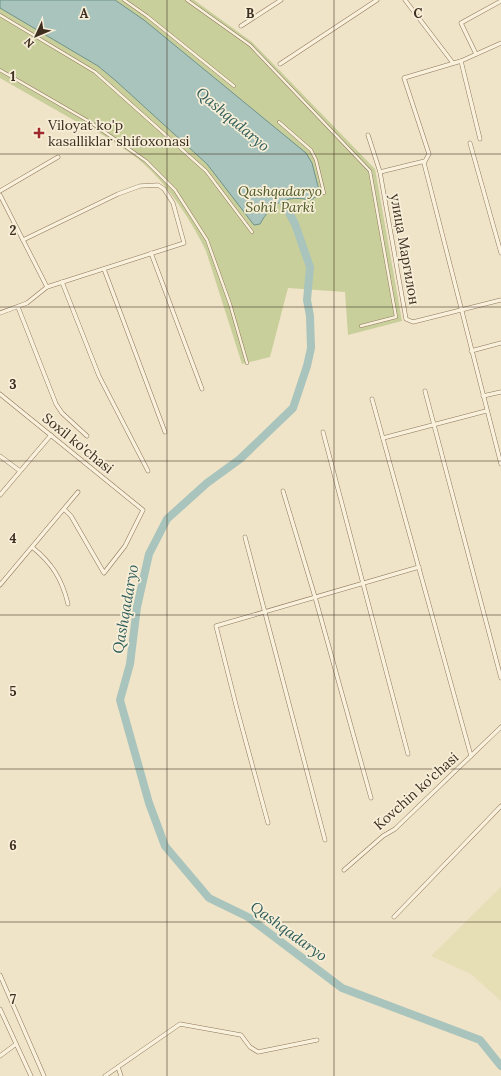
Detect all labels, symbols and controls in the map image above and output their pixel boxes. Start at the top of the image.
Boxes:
text: A [80,5,89,22]
text: B [246,5,255,22]
text: C [414,5,423,22]
north arrow [16,16,56,56]
text: N [20,35,37,51]
text: 1 [10,68,16,85]
water label: Qashqadaryo [192,83,274,155]
place label: Viloyat ko'p kasalliklar shifoxonasi [47,116,190,150]
marker: Viloyat ko'p kasalliklar shifoxonasi [33,127,45,139]
park label: Qashqadaryo Sohil Parki [238,182,322,216]
street label: улица Маргилон [386,192,424,306]
text: 2 [10,222,17,239]
text: 3 [9,376,17,393]
street label: Soxil ko'chasi [39,409,117,477]
text: 4 [9,530,17,547]
water label: Qashqadaryo [108,563,142,655]
text: 5 [9,683,17,700]
street label: Kovchin ko'chasi [370,748,462,834]
text: 6 [9,837,17,854]
water label: Qashqadaryo [247,897,331,965]
text: 7 [10,991,16,1008]

